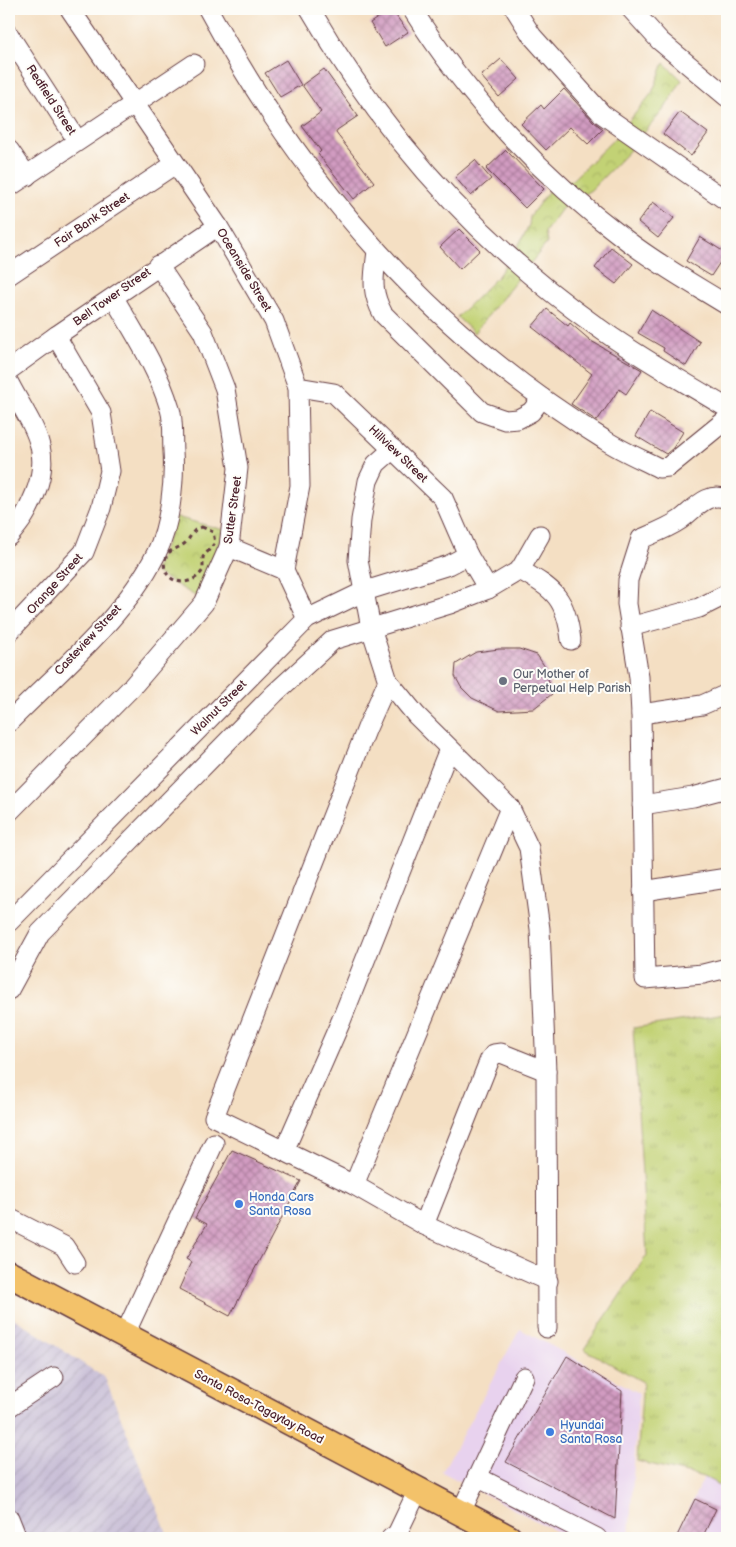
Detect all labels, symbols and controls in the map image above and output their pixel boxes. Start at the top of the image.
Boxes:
street label: Redfield Street [23,62,79,138]
street label: Fair Bank Street [52,189,133,251]
street label: Oceanside Street [213,226,275,315]
street label: Bell Tower Street [70,264,154,329]
street label: Hillview Street [365,422,431,486]
street label: Sutter Street [221,475,245,545]
street label: Orange Street [24,550,86,618]
street label: Casteview Street [51,601,125,679]
place label: Our Mother of Perpetual Help Parish [513,667,631,696]
marker: Our Mother of Perpetual Help Parish [497,675,509,687]
street label: Walnut Street [188,677,250,739]
place label: Honda Cars Santa Rosa [249,1190,314,1219]
marker: Honda Cars Santa Rosa [233,1198,245,1210]
street label: Santa Rosa-Tagaytay Road [192,1366,326,1448]
place label: Hyundai Santa Rosa [560,1418,622,1447]
marker: Hyundai Santa Rosa [544,1426,556,1438]

